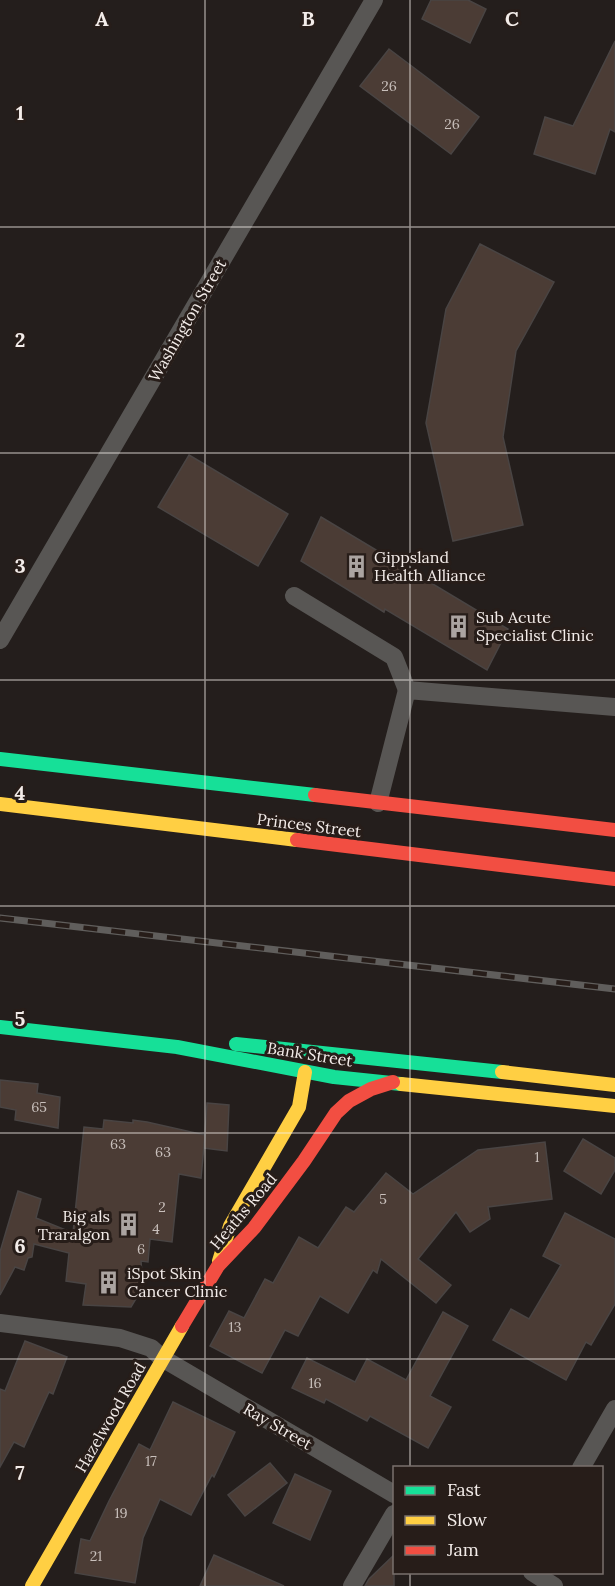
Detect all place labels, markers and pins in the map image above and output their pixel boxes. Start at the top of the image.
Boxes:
place label: Gippsland Health Alliance [374,547,486,585]
building icon: Gippsland Health Alliance [343,553,369,579]
place label: Sub Acute Specialist Clinic [476,607,594,645]
building icon: Sub Acute Specialist Clinic [445,613,471,639]
place label: Big als Traralgon [38,1206,110,1244]
building icon: Big als Traralgon [115,1212,141,1238]
place label: iSpot Skin Cancer Clinic [127,1263,227,1301]
building icon: iSpot Skin Cancer Clinic [96,1269,122,1295]

